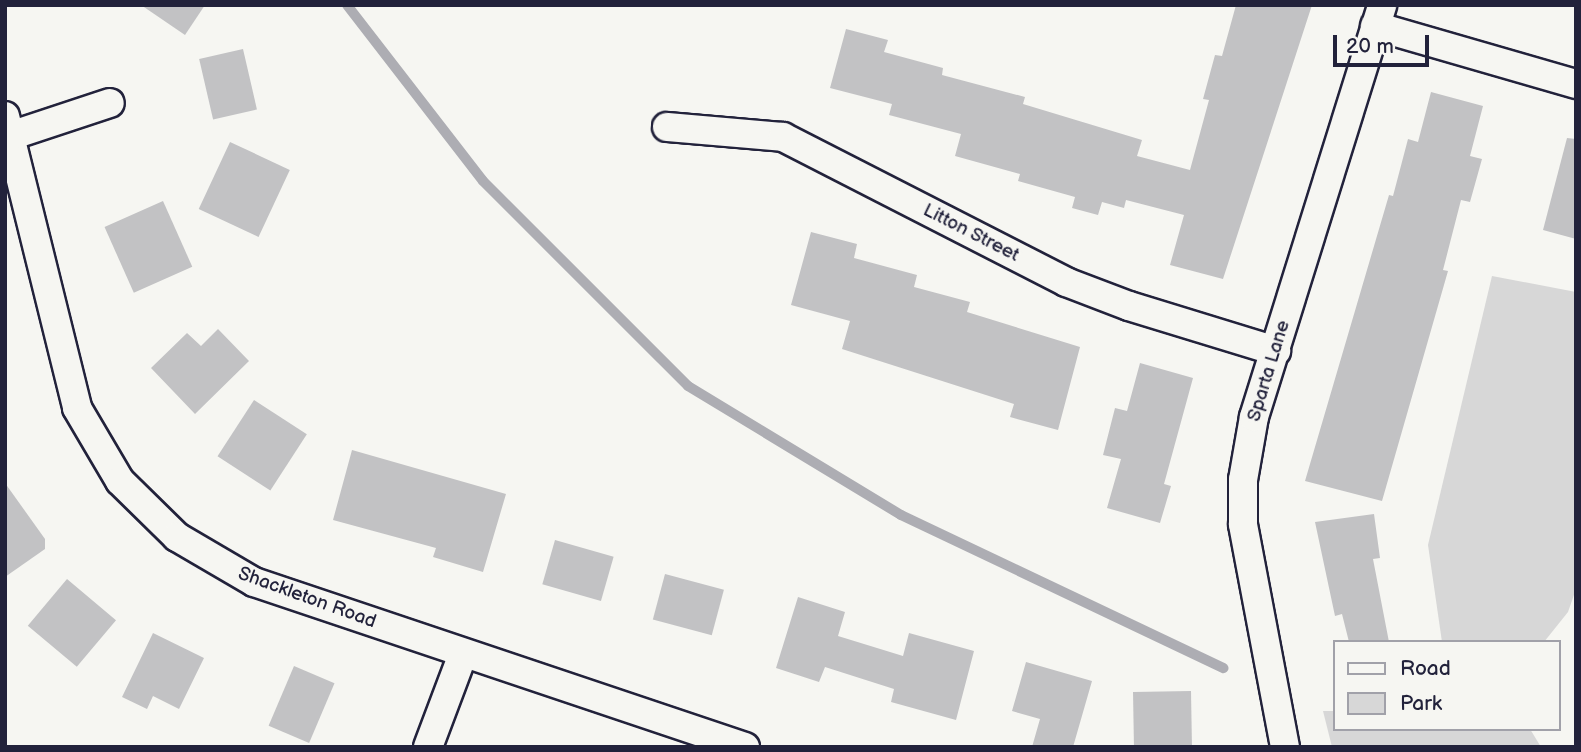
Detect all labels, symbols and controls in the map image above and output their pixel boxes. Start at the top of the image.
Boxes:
scale bar [1336,21,1432,65]
text: 20 m [1346,34,1394,59]
street label: Litton Street [919,199,1023,267]
street label: Sparta Lane [1243,318,1295,424]
street label: Shackleton Road [235,562,379,634]
legend [1332,640,1560,731]
text: Road [1400,656,1451,681]
text: Park [1400,691,1442,716]

